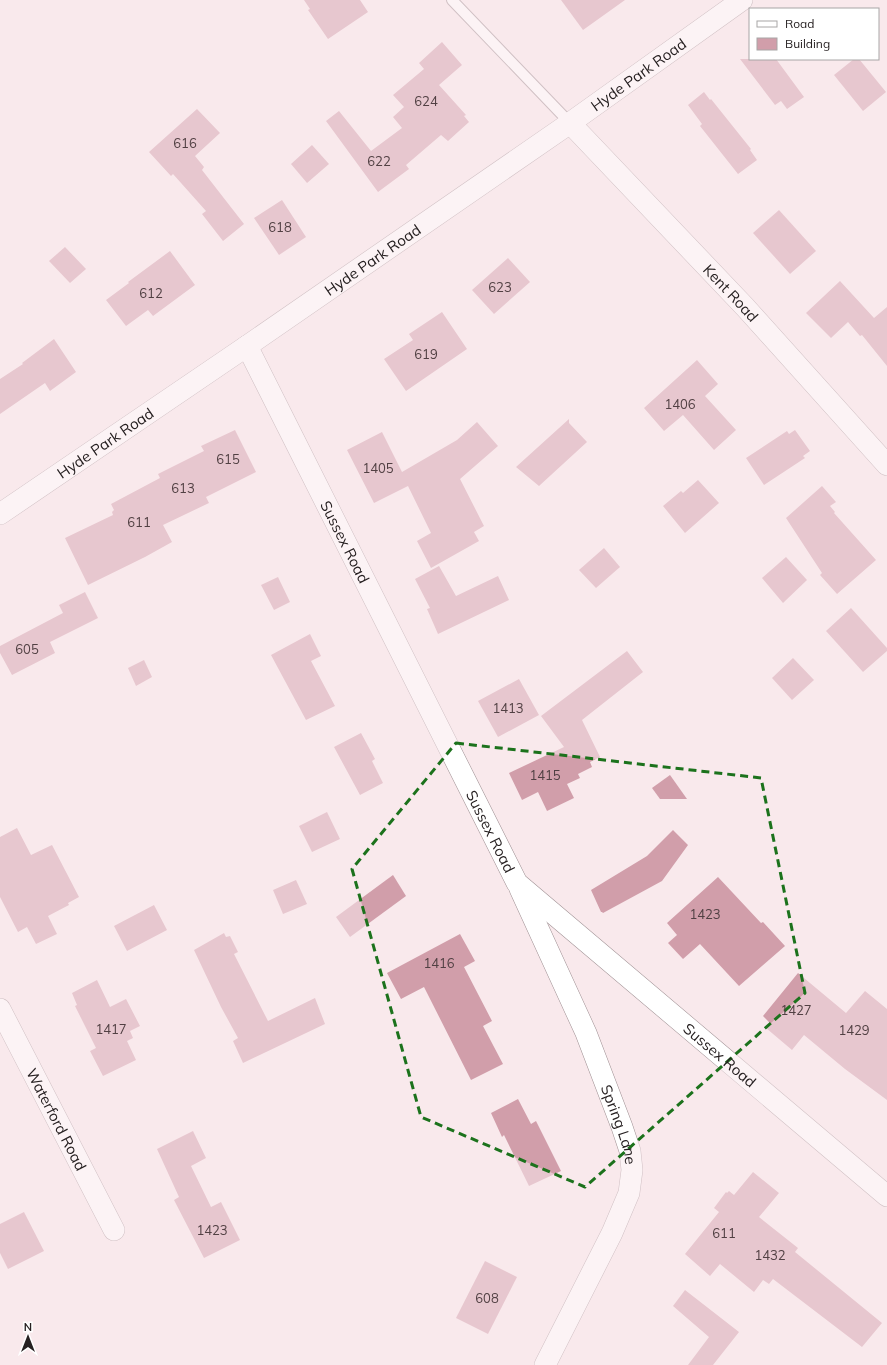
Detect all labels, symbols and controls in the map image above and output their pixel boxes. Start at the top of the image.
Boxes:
legend [749,8,879,60]
text: Road [785,16,814,31]
street label: Hyde Park Road [587,34,690,115]
text: Building [785,36,830,51]
house number: 624 [414,93,438,109]
house number: 616 [173,135,197,151]
house number: 622 [367,153,391,169]
house number: 618 [268,219,292,235]
street label: Hyde Park Road [320,220,424,299]
street label: Kent Road [699,260,763,325]
house number: 623 [488,279,512,295]
house number: 612 [139,285,163,301]
house number: 619 [414,346,438,362]
house number: 1406 [664,396,696,412]
street label: Hyde Park Road [53,403,157,482]
house number: 615 [216,451,240,467]
house number: 1405 [362,460,394,476]
house number: 613 [171,480,195,496]
street label: Sussex Road [317,497,374,586]
house number: 611 [127,514,151,530]
house number: 605 [15,641,39,657]
house number: 1413 [492,700,524,716]
house number: 1415 [529,767,561,783]
street label: Sussex Road [462,787,520,876]
house number: 1423 [689,906,721,922]
house number: 1416 [423,955,455,971]
house number: 1427 [780,1002,812,1018]
street label: Sussex Road [680,1019,760,1091]
house number: 1417 [95,1021,127,1037]
house number: 1429 [838,1022,870,1038]
street label: Waterford Road [23,1065,91,1174]
street label: Spring Lane [597,1082,641,1165]
house number: 1423 [196,1222,228,1238]
house number: 611 [712,1225,736,1241]
house number: 1432 [754,1247,786,1263]
house number: 608 [475,1290,499,1306]
north arrow [8,1317,48,1357]
text: N [24,1320,32,1334]

